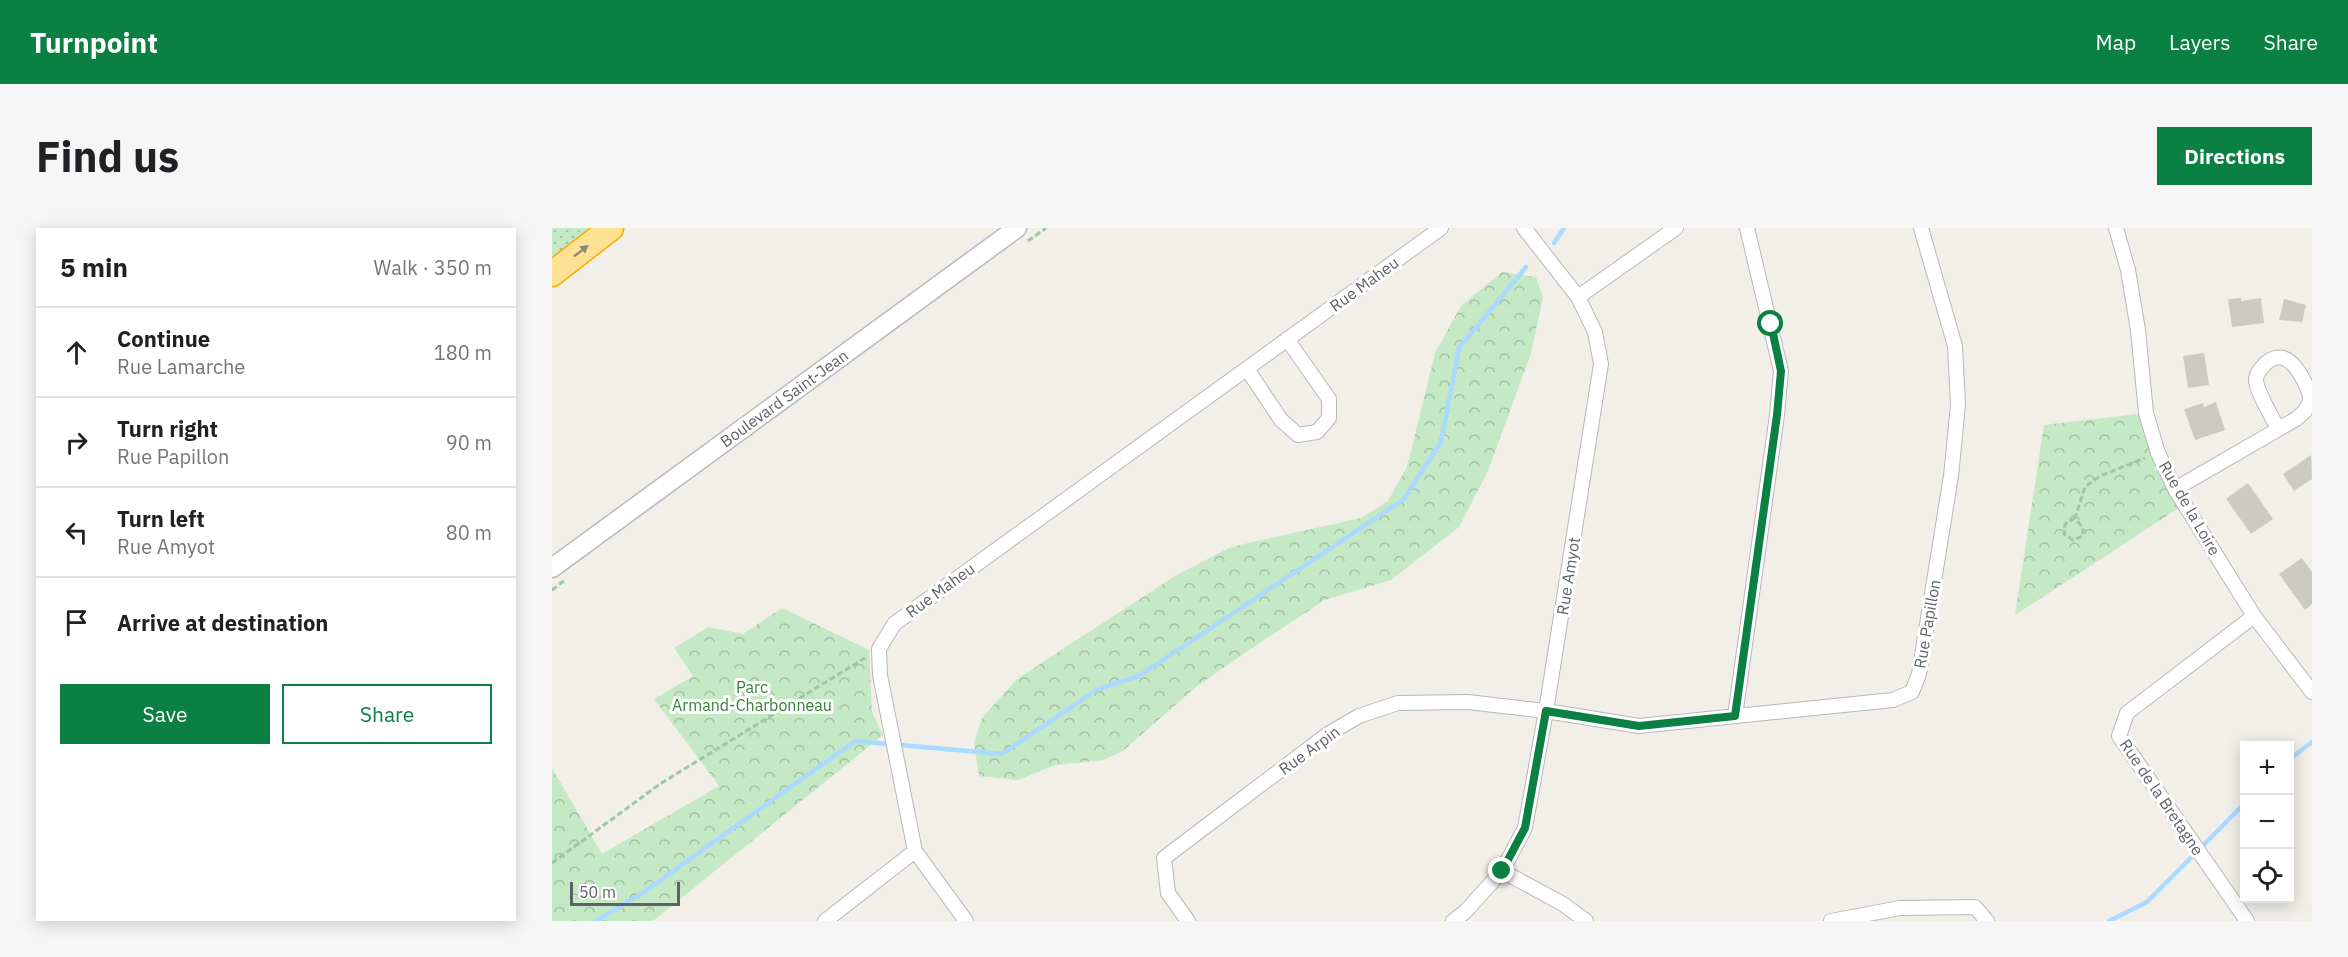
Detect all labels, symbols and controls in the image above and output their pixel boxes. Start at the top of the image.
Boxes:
text: Turnpoint [30,24,158,61]
text: Map [2096,28,2136,56]
text: Layers [2169,28,2231,56]
text: Share [2264,28,2318,56]
button: Directions [2157,127,2312,185]
text: Find us [36,129,179,184]
one-way arrow [574,246,589,258]
text: 5 min [60,250,128,284]
street label: Rue Maheu [1326,252,1402,316]
text: Walk · 350 m [374,254,492,281]
route start [1757,310,1783,336]
text: Continue [117,324,210,353]
icon: ahead [60,336,93,369]
text: 180 m [434,339,492,366]
street label: Boulevard Saint-Jean [716,345,852,451]
text: Rue Lamarche [117,353,245,380]
text: Turn right [117,414,218,443]
icon: right [60,426,93,459]
text: 90 m [446,429,492,456]
text: Rue Papillon [117,443,229,470]
street label: Rue de la Loire [2155,457,2225,559]
text: Turn left [117,504,205,533]
icon: left [60,516,93,549]
text: 80 m [446,519,492,546]
text: Rue Amyot [117,533,215,560]
street label: Rue Amyot [1552,536,1584,616]
street label: Rue Maheu [902,558,978,622]
street label: Rue Papillon [1909,578,1945,670]
icon: arrive [60,606,93,639]
text: Arrive at destination [117,608,328,637]
park label: Parc Armand-Charbonneau [672,677,832,715]
button: Save [60,684,270,744]
button: Share [282,684,492,744]
street label: Rue Arpin [1275,721,1343,779]
street label: Rue de la Bretagne [2116,735,2208,859]
map controls [2240,741,2294,903]
button: + [2240,741,2294,795]
button: − [2240,795,2294,849]
button: locate [2240,849,2294,903]
route end [1488,857,1514,883]
scale bar [570,879,680,906]
text: 50 m [579,882,616,902]

